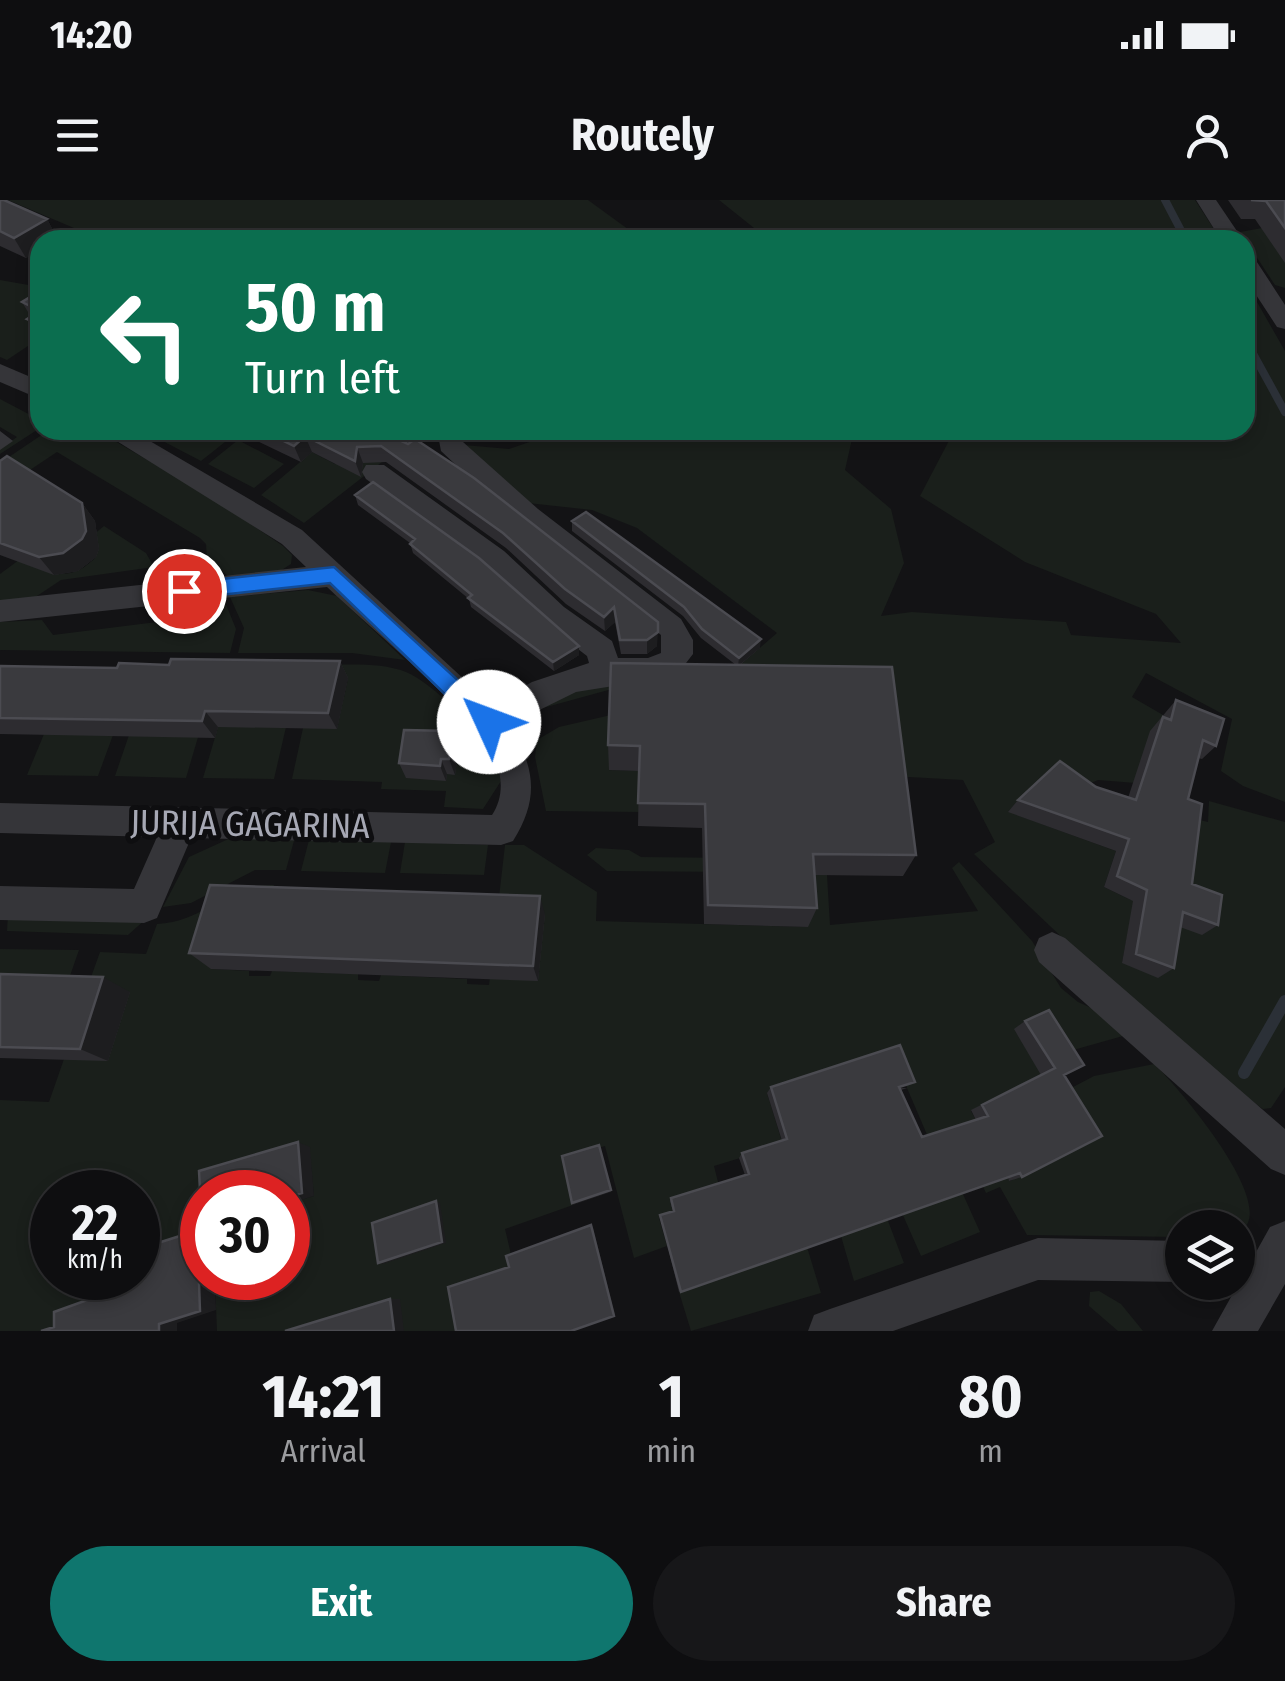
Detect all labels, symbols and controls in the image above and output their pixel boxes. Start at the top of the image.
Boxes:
text: 14:20 [50,12,133,58]
icon: menu [50,108,105,163]
text: Routely [571,108,714,162]
icon: person [1180,108,1235,163]
text: 50 m [245,266,386,350]
icon: left [80,270,210,400]
text: Turn left [245,351,400,405]
pin [142,549,227,634]
icon: arrive [157,564,212,619]
position arrow [437,670,541,774]
street label: JURIJA GAGARINA [130,801,370,847]
speed limit sign: 30 [180,1170,310,1300]
text: 22 [72,1193,118,1253]
map controls [1165,1210,1255,1300]
button: layers [1165,1210,1255,1300]
text: km/h [67,1245,123,1275]
text: 14:21 [262,1361,384,1433]
text: 1 [659,1361,684,1433]
text: 80 [958,1361,1023,1433]
text: Arrival [281,1432,366,1470]
text: min [647,1432,696,1470]
text: m [978,1432,1003,1470]
button: Exit [50,1546,633,1661]
button: Share [653,1546,1235,1661]

